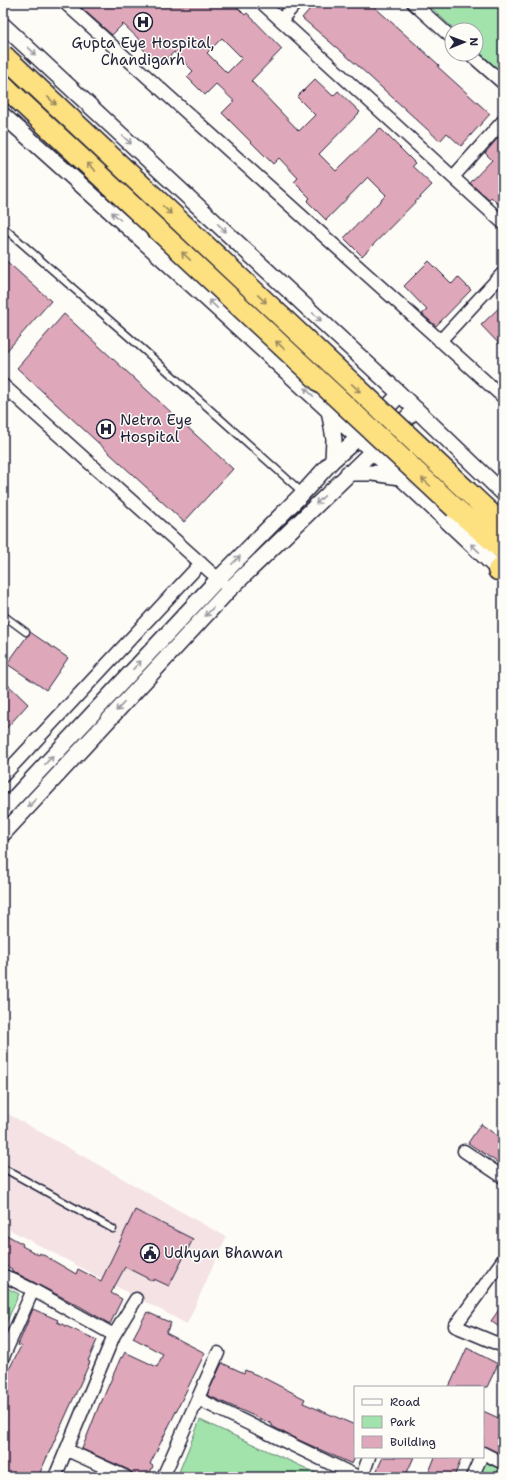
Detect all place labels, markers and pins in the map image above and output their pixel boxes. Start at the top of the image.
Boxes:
hospital icon: Gupta Eye Hospital, Chandigarh [132,11,154,33]
place label: Gupta Eye Hospital, Chandigarh [72,33,214,70]
place label: Netra Eye Hospital [120,410,192,447]
hospital icon: Netra Eye Hospital [95,418,117,440]
public building icon: Udhyan Bhawan [139,1242,161,1264]
place label: Udhyan Bhawan [164,1243,283,1263]

